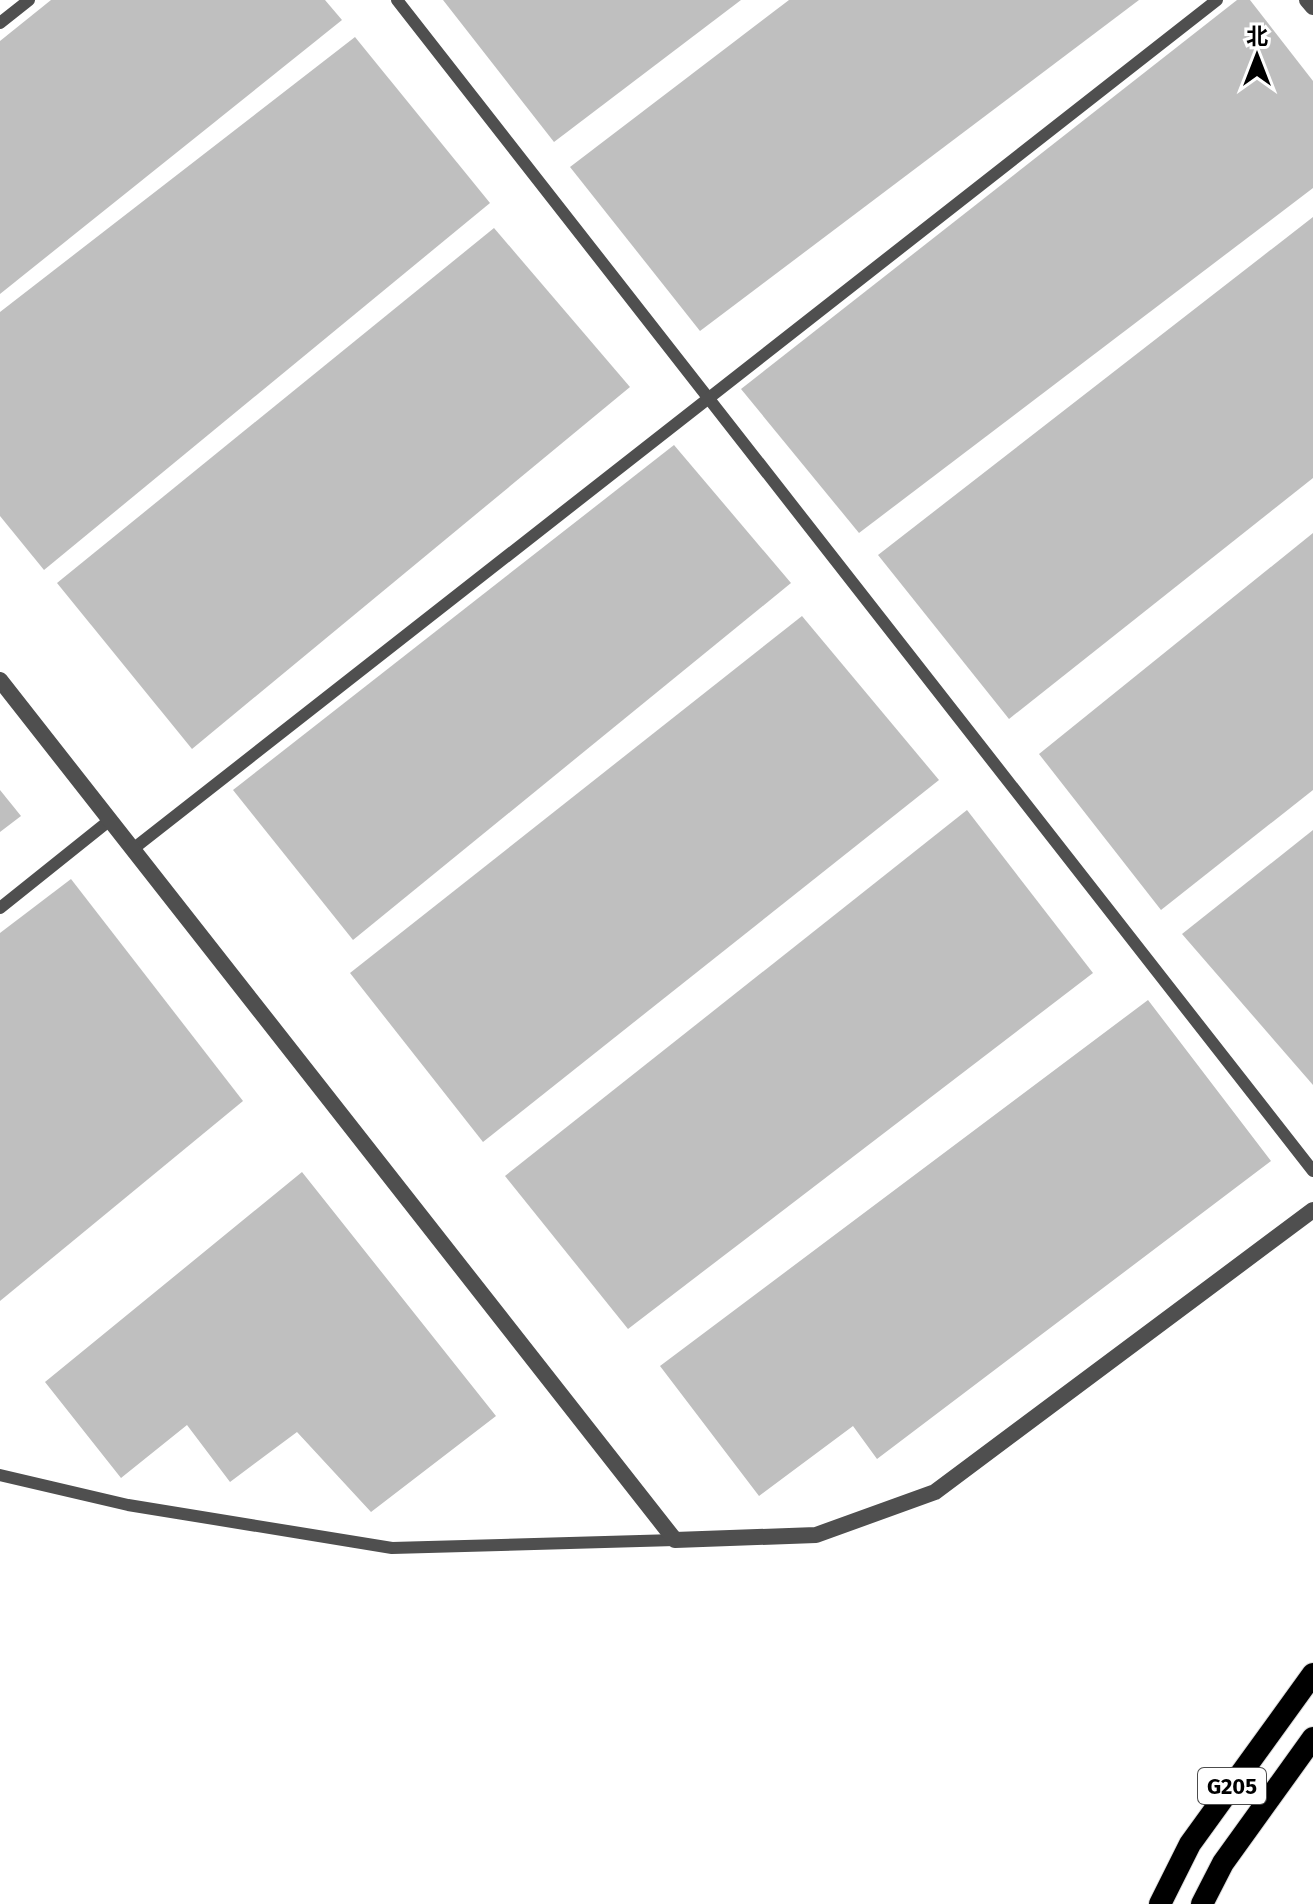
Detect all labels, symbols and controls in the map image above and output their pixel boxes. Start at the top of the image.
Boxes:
north arrow [1217,16,1297,96]
text: 北 [1246,23,1268,50]
road number: G205 [1198,1768,1266,1804]

